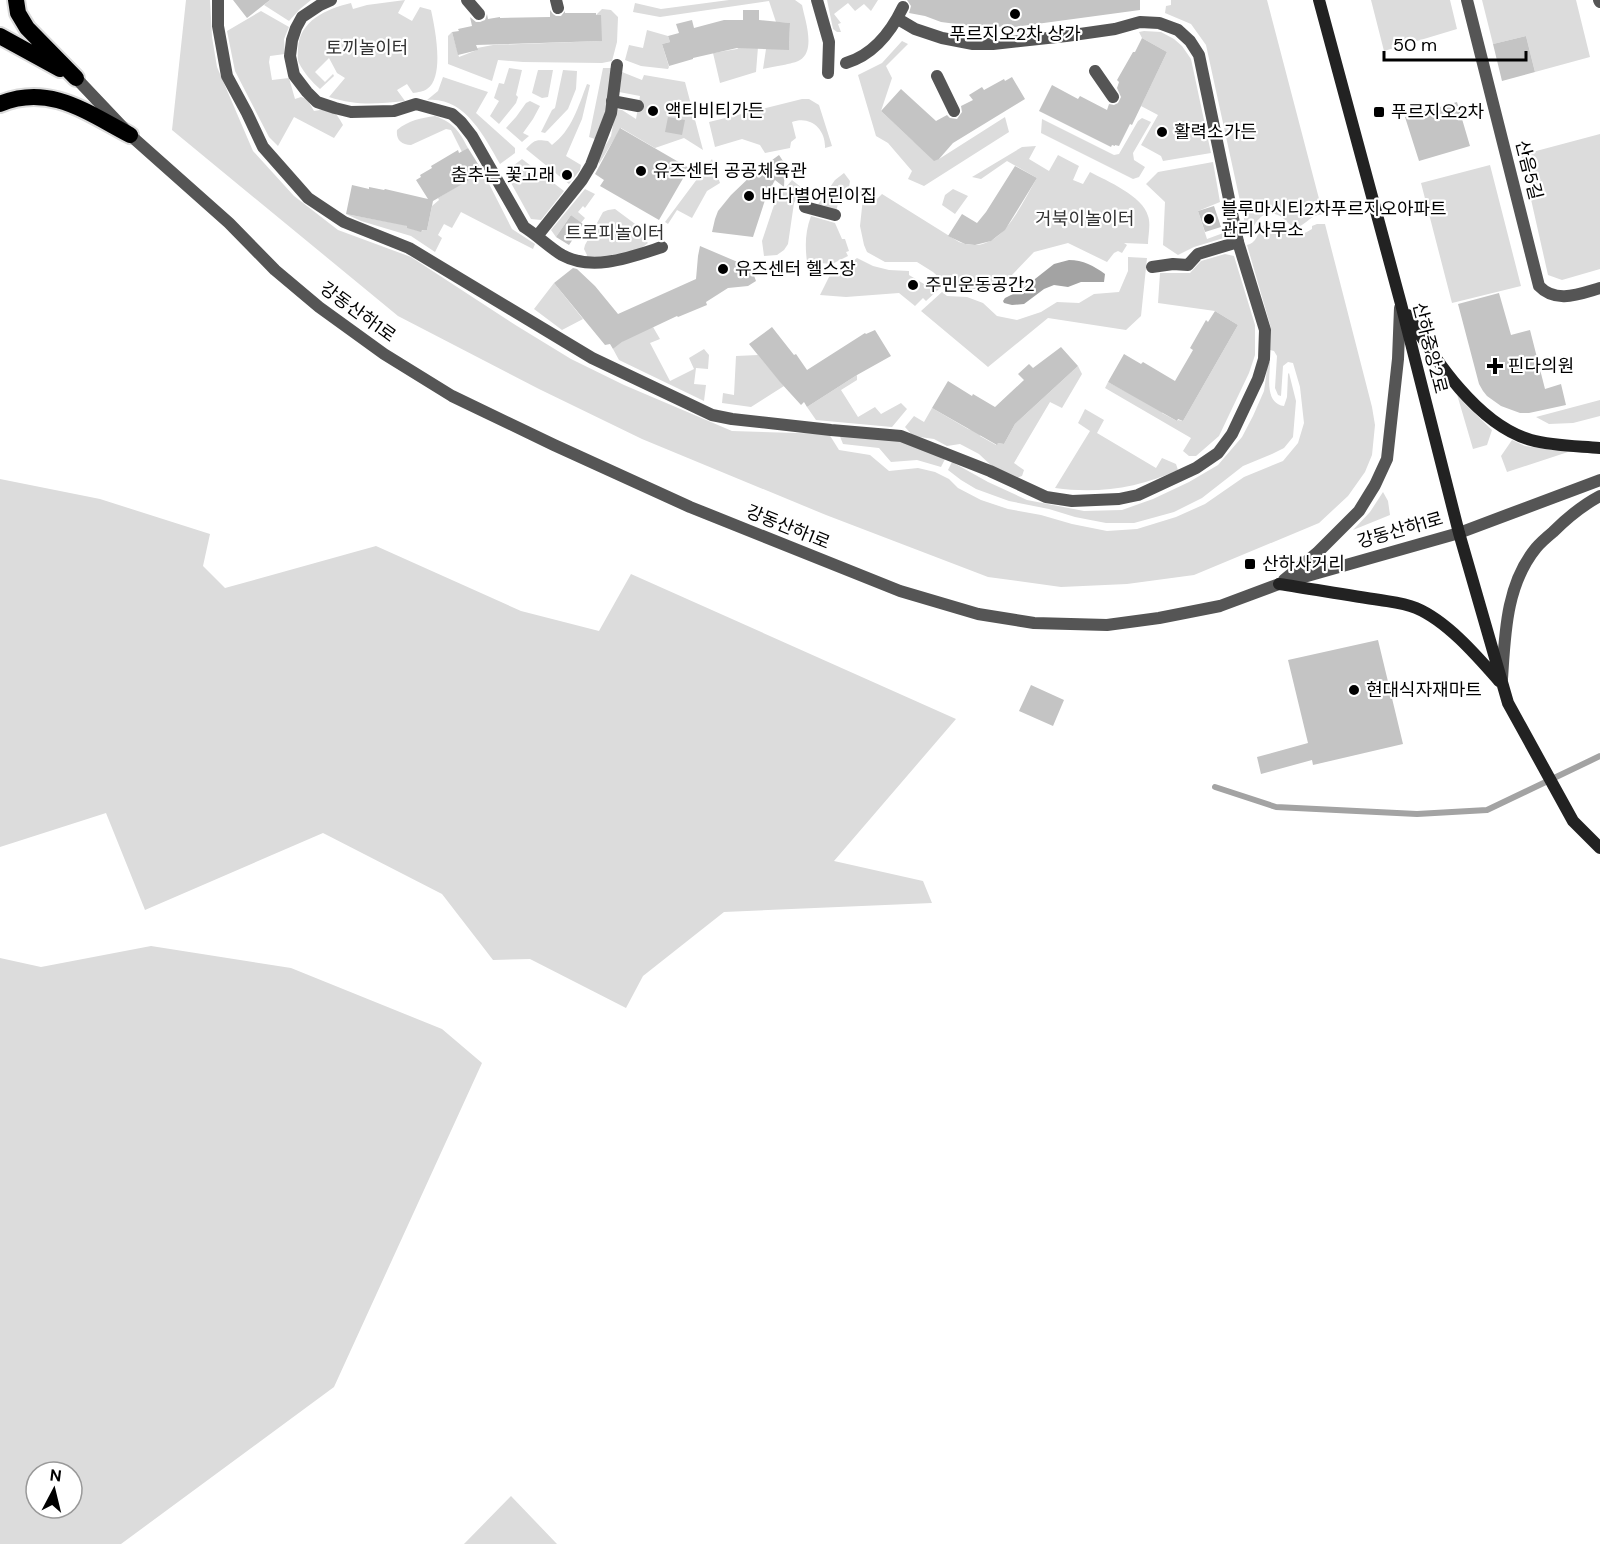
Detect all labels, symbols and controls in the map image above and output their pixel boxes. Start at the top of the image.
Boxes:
marker: 푸르지오2차 상가 [1008,7,1022,21]
place label: 푸르지오2차 상가 [949,22,1081,46]
scale bar [1384,24,1526,62]
text: 50 m [1393,33,1437,57]
park label: 토끼놀이터 [326,36,408,60]
place label: 액티비티가든 [665,99,764,123]
place label: 푸르지오2차 [1391,100,1485,124]
marker: 액티비티가든 [646,104,660,118]
marker: 푸르지오2차 [1372,105,1386,119]
place label: 활력소가든 [1174,120,1257,144]
marker: 활력소가든 [1155,125,1169,139]
street label: 산음5길 [1510,138,1548,202]
place label: 유즈센터 공공체육관 [653,159,807,183]
place label: 춤추는 꽃고래 [451,163,555,187]
marker: 유즈센터 공공체육관 [634,164,648,178]
marker: 춤추는 꽃고래 [560,168,574,182]
place label: 바다별어린이집 [761,184,877,208]
marker: 바다별어린이집 [742,189,756,203]
place label: 블루마시티2차푸르지오아파트 관리사무소 [1221,197,1447,242]
park label: 거북이놀이터 [1035,207,1135,231]
marker: 블루마시티2차푸르지오아파트 관리사무소 [1202,212,1216,226]
park label: 트로피놀이터 [565,221,665,245]
place label: 유즈센터 헬스장 [735,257,856,281]
marker: 유즈센터 헬스장 [716,262,730,276]
place label: 주민운동공간2 [925,273,1035,297]
street label: 강동산하1로 [315,276,401,348]
marker: 주민운동공간2 [906,278,920,292]
street label: 산하중앙2로 [1407,300,1453,396]
place label: 핀다의원 [1508,354,1574,378]
marker: 핀다의원 [1486,357,1504,375]
street label: 강동산하1로 [743,499,833,555]
street label: 강동산하1로 [1354,506,1446,554]
place label: 산하사거리 [1262,552,1345,576]
marker: 산하사거리 [1243,557,1257,571]
place label: 현대식자재마트 [1366,678,1482,702]
marker: 현대식자재마트 [1347,683,1361,697]
north arrow [24,1460,84,1520]
text: N [49,1464,63,1487]

